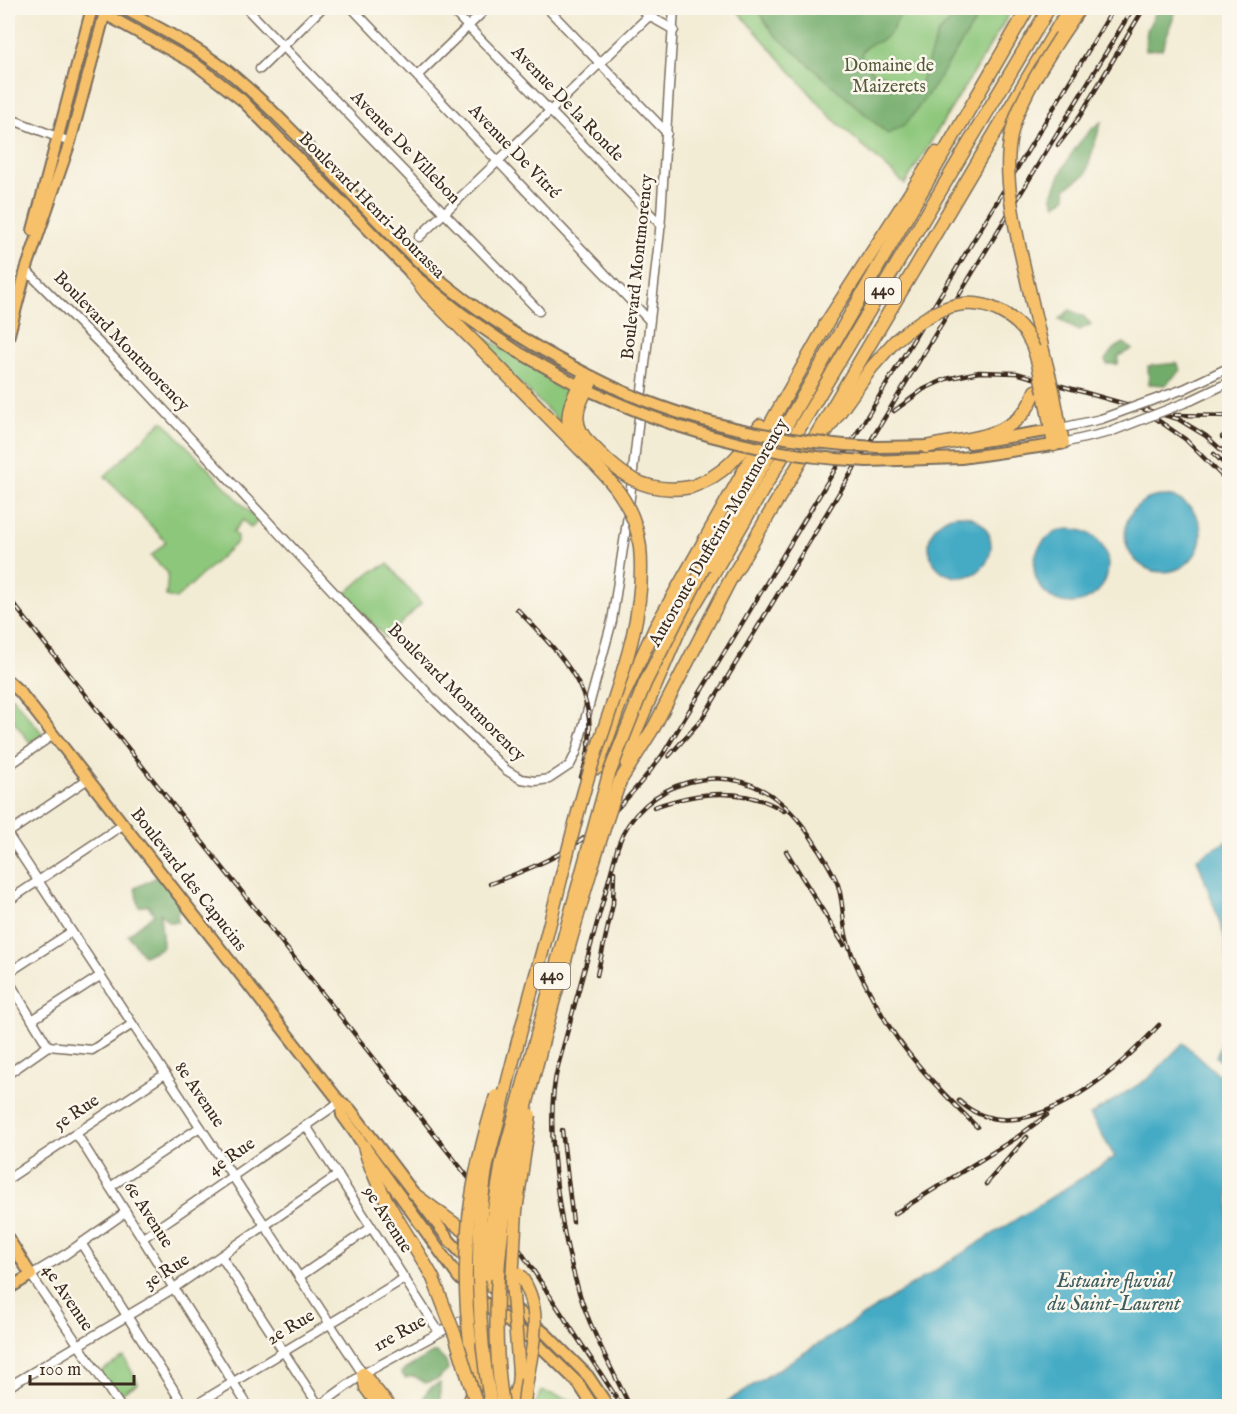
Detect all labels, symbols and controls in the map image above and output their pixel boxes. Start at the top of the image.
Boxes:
street label: Avenue De la Ronde [505,40,628,167]
park label: Domaine de Maizerets [844,55,934,99]
street label: Avenue De Villebon [344,86,465,210]
street label: Avenue De Vitré [462,99,565,204]
street label: Boulevard Henri-Bourassa [293,128,449,284]
street label: Boulevard Montmorency [617,173,659,361]
street label: Boulevard Montmorency [48,267,194,417]
road number: 440 [865,278,901,304]
street label: Autoroute Dufferin-Montmorency [644,415,794,652]
street label: Boulevard Montmorency [382,619,530,767]
street label: Boulevard des Capucins [125,804,251,956]
road number: 440 [534,963,570,989]
street label: 8e Avenue [169,1058,229,1132]
street label: 5e Rue [50,1090,104,1136]
street label: 4e Rue [204,1133,260,1181]
street label: 6e Avenue [118,1177,178,1253]
street label: 9e Avenue [356,1181,417,1258]
street label: 3e Rue [140,1249,194,1295]
street label: 4e Avenue [36,1260,98,1336]
water label: Estuaire fluvial du Saint-Laurent [1047,1269,1182,1317]
street label: 2e Rue [263,1305,319,1351]
street label: 1re Rue [370,1310,430,1358]
scale bar [30,1348,134,1386]
text: 100 m [39,1359,81,1382]

